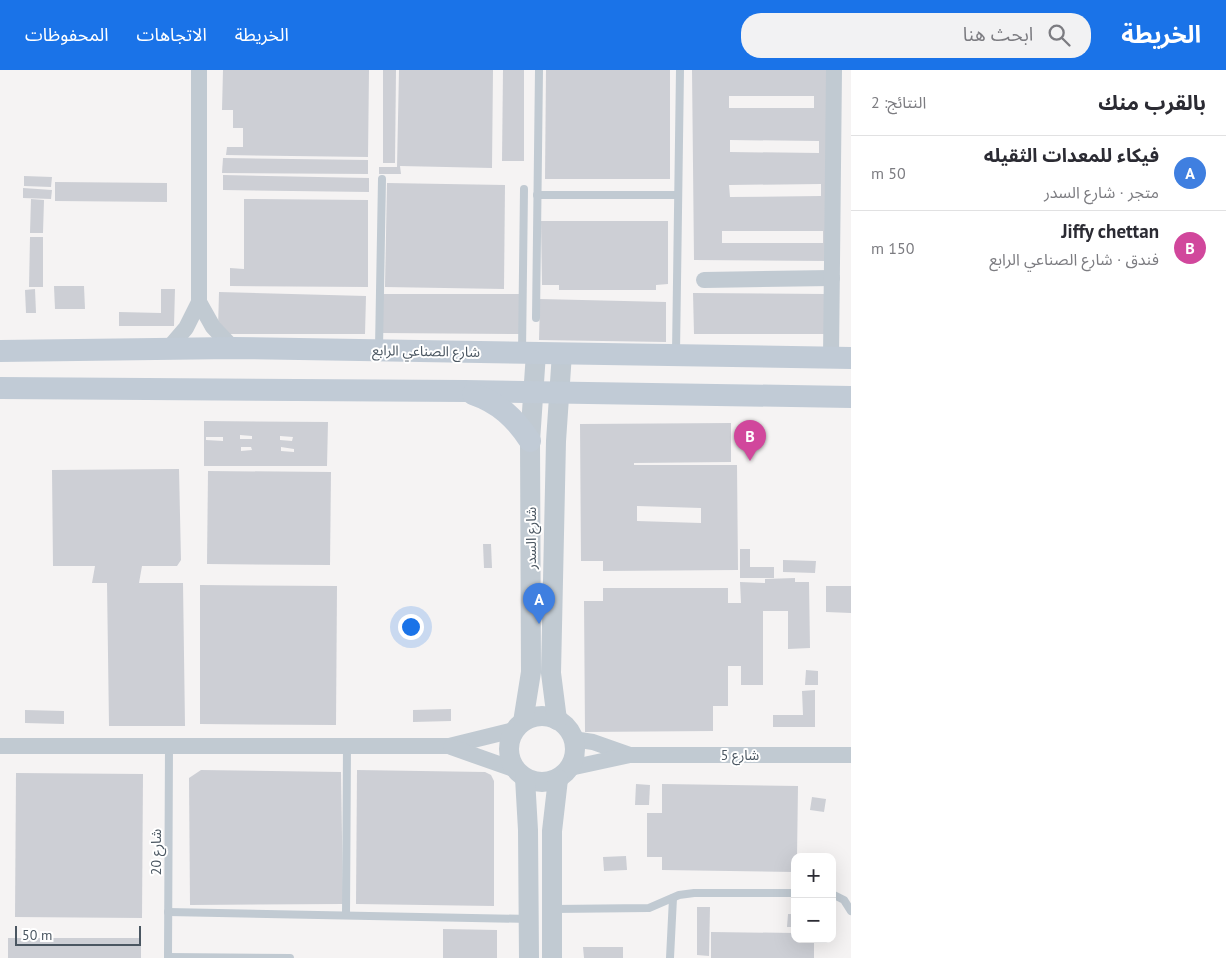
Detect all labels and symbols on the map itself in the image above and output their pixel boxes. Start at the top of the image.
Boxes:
street label: شارع الصناعي الرابع [372,341,480,363]
pin: B [734,420,766,461]
street label: شارع السدر [522,507,542,570]
pin: A [523,583,555,624]
your location [398,614,424,640]
street label: شارع 5 [721,746,759,766]
street label: شارع 20 [147,829,167,875]
scale bar [15,923,141,946]

